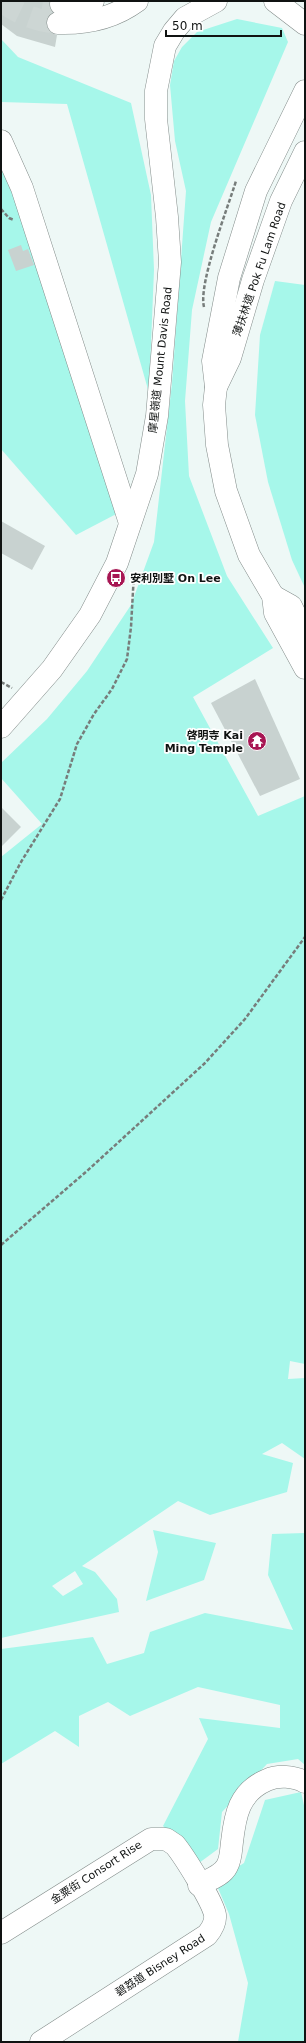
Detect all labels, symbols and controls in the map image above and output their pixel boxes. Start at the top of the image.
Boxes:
scale bar [166,12,281,38]
text: 50 m [172,19,203,33]
street label: 薄扶林道 Pok Fu Lam Road [230,200,289,338]
street label: 摩星嶺道 Mount Davis Road [146,286,175,434]
bus stop icon: 安利別墅 On Lee [105,567,127,589]
place label: 安利別墅 On Lee [130,572,221,585]
place label: 啓明寺 Kai Ming Temple [165,729,243,755]
temple icon: 啓明寺 Kai Ming Temple [246,730,268,752]
street label: 金粟街 Consort Rise [48,1838,144,1907]
street label: 碧荔道 Bisney Road [113,1932,208,1999]

